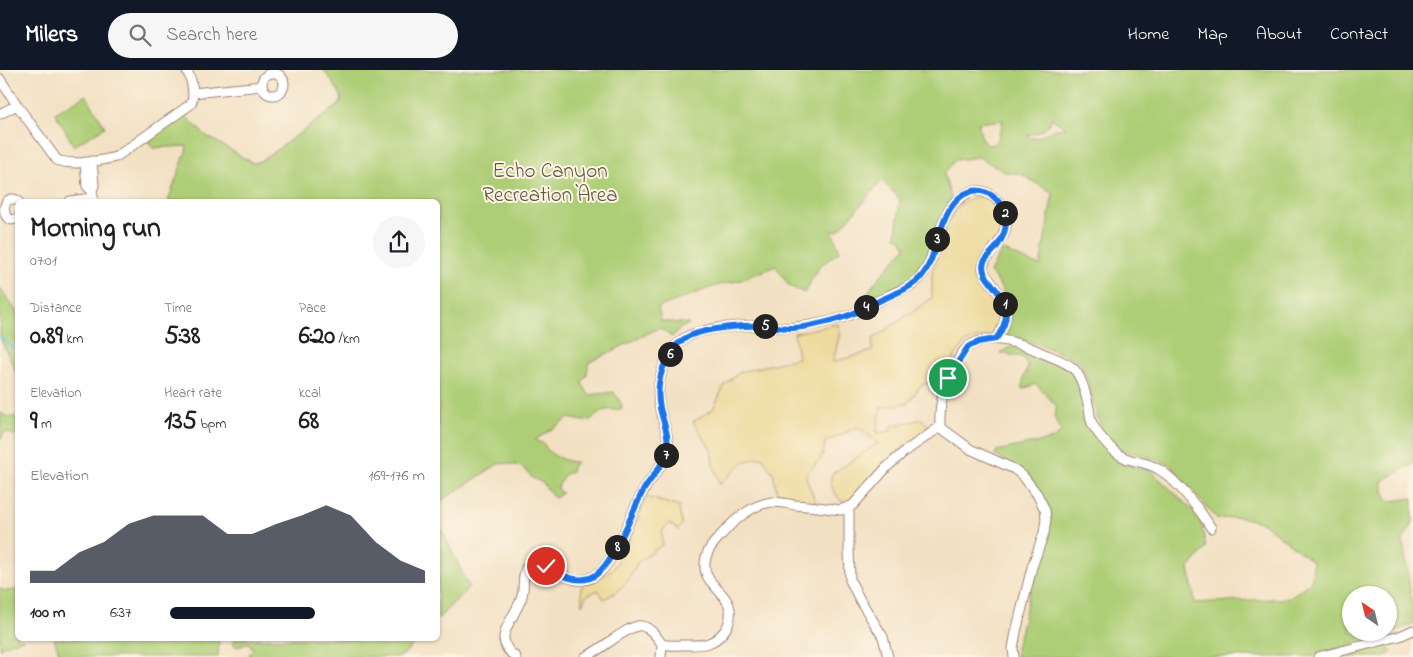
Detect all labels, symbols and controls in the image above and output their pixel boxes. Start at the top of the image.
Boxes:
search box [108,13,458,58]
text: Milers [25,18,78,53]
icon: search [126,21,154,49]
text: Search here [166,22,257,49]
text: Home [1128,22,1169,48]
text: Map [1197,22,1228,48]
text: About [1256,22,1302,48]
text: Contact [1330,22,1388,48]
park label: Echo Canyon Recreation Area [482,157,618,211]
pin: 2 [992,200,1018,226]
text: 2 [1002,203,1009,224]
text: Morning run [30,209,161,250]
button: share [373,216,425,268]
pin: 3 [924,226,950,252]
text: 3 [935,229,940,250]
text: 07:01 [30,249,57,273]
pin: 1 [992,292,1018,316]
pin: 4 [854,294,878,320]
text: 1 [1003,294,1008,315]
text: 4 [864,297,869,318]
text: Distance [30,298,82,319]
text: Time [164,298,192,319]
text: Pace [299,298,326,319]
pin: 5 [752,314,778,338]
text: 5 [761,316,770,337]
text: 0.89 [30,319,63,355]
text: 5:38 [164,319,200,355]
text: 6:20 [299,319,335,355]
text: km [63,329,83,350]
text: /km [335,329,360,350]
pin: 6 [658,342,682,366]
text: 6 [667,344,674,365]
pin [927,357,969,399]
icon: arrive [934,364,962,392]
text: Elevation [30,383,81,404]
text: Heart rate [164,383,222,404]
text: kcal [299,383,321,404]
text: 9 [30,404,38,440]
text: 135 [164,404,197,440]
text: 68 [299,404,319,440]
text: m [38,414,52,435]
text: bpm [197,414,226,435]
pin: 7 [654,442,678,468]
text: 7 [664,445,669,466]
text: Elevation [30,464,89,488]
text: 169–176 m [368,464,425,488]
pin: 8 [604,534,630,560]
text: 8 [615,537,620,558]
pin [525,545,567,587]
icon: check [532,552,560,580]
north arrow [1342,586,1398,641]
map controls [1342,586,1397,641]
text: 100 m [30,601,65,625]
text: 6:37 [110,601,132,625]

